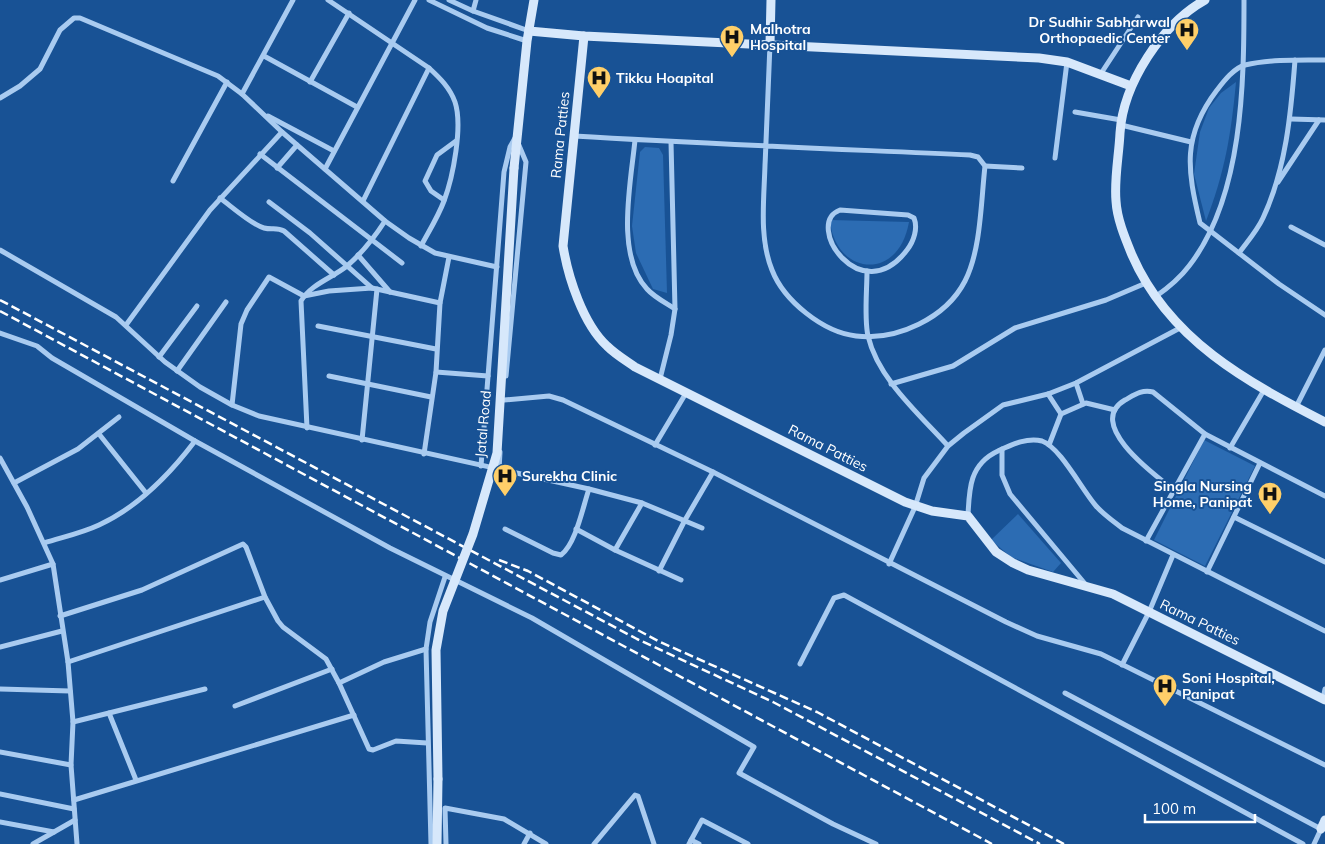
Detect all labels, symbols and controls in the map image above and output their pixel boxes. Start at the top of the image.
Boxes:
place label: Dr Sudhir Sabharwal Orthopaedic Center [1029,13,1170,47]
hospital icon: Dr Sudhir Sabharwal Orthopaedic Center [1174,17,1200,51]
place label: Malhotra Hospital [750,20,811,54]
hospital icon: Malhotra Hospital [719,24,745,58]
hospital icon: Tikku Hoapital [586,65,612,99]
place label: Tikku Hoapital [616,69,714,87]
street label: Rama Patties [546,91,574,179]
street label: Jatal Road [471,390,495,458]
street label: Rama Patties [785,420,871,476]
hospital icon: Surekha Clinic [492,463,518,497]
place label: Surekha Clinic [522,467,617,485]
place label: Singla Nursing Home, Panipat [1153,477,1253,511]
hospital icon: Singla Nursing Home, Panipat [1257,481,1283,515]
street label: Rama Patties [1157,595,1243,649]
place label: Soni Hospital, Panipat [1182,669,1275,703]
hospital icon: Soni Hospital, Panipat [1152,673,1178,707]
scale bar [1145,792,1255,824]
text: 100 m [1152,799,1196,818]

